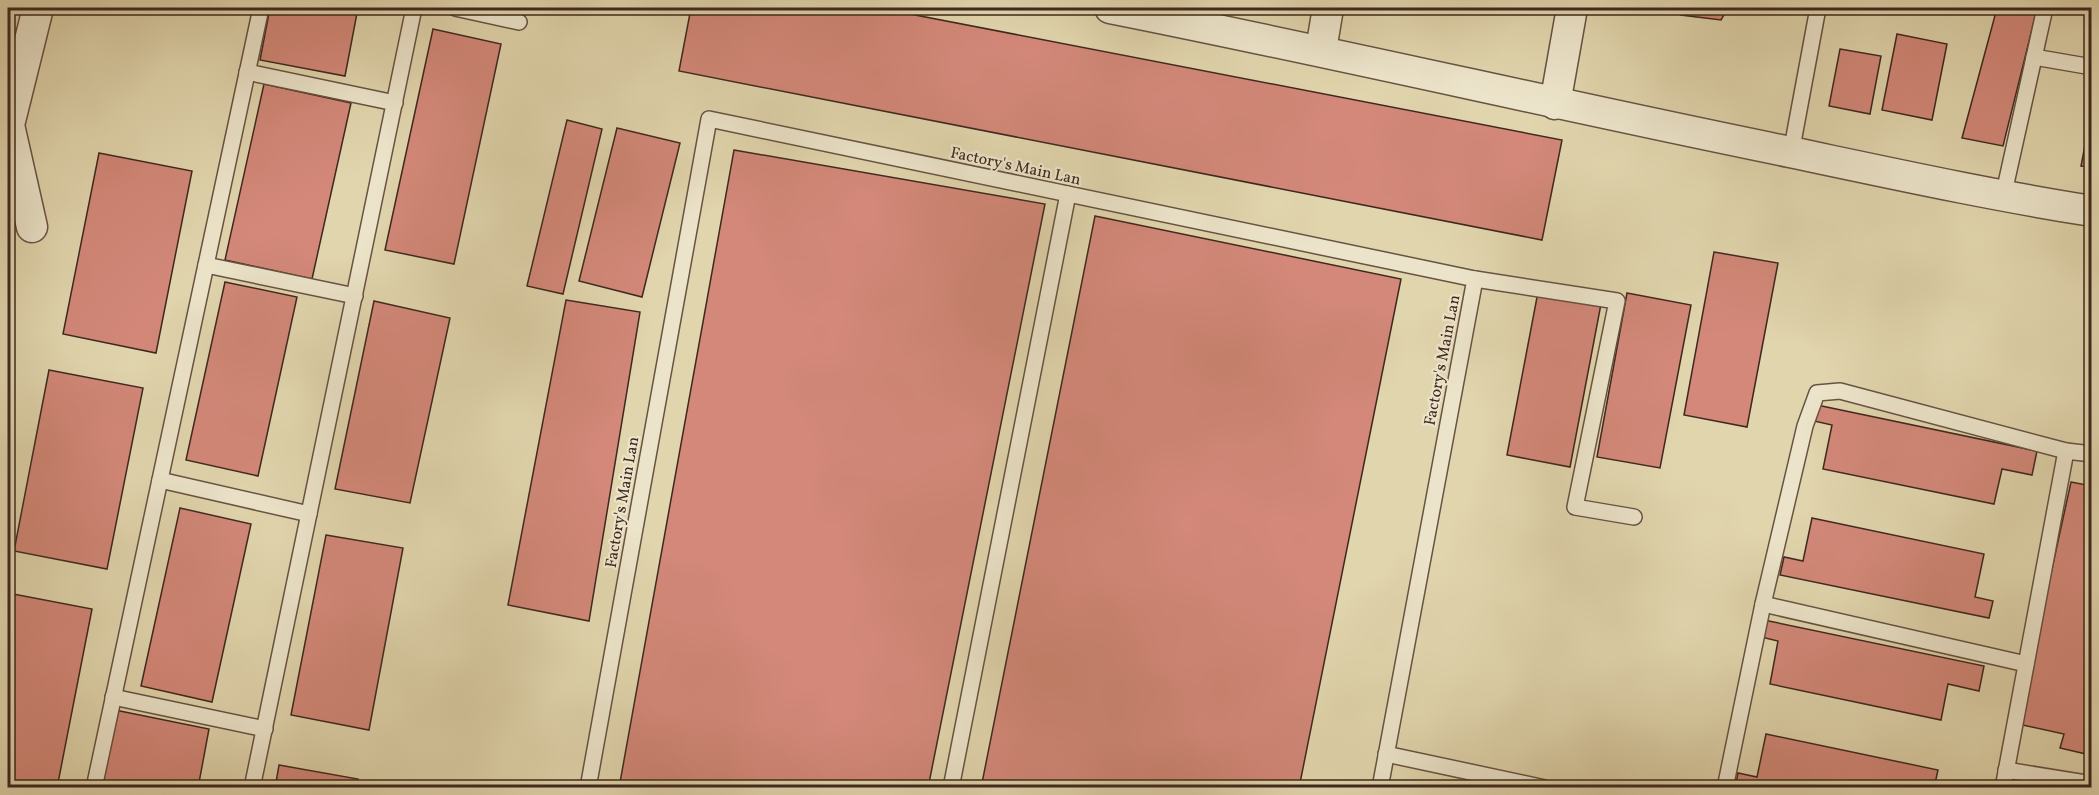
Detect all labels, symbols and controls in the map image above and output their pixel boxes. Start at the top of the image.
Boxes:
street label: Factory's Main Lan [948,142,1083,192]
street label: Factory's Main Lan [1419,293,1466,428]
street label: Factory's Main Lan [601,435,645,570]

